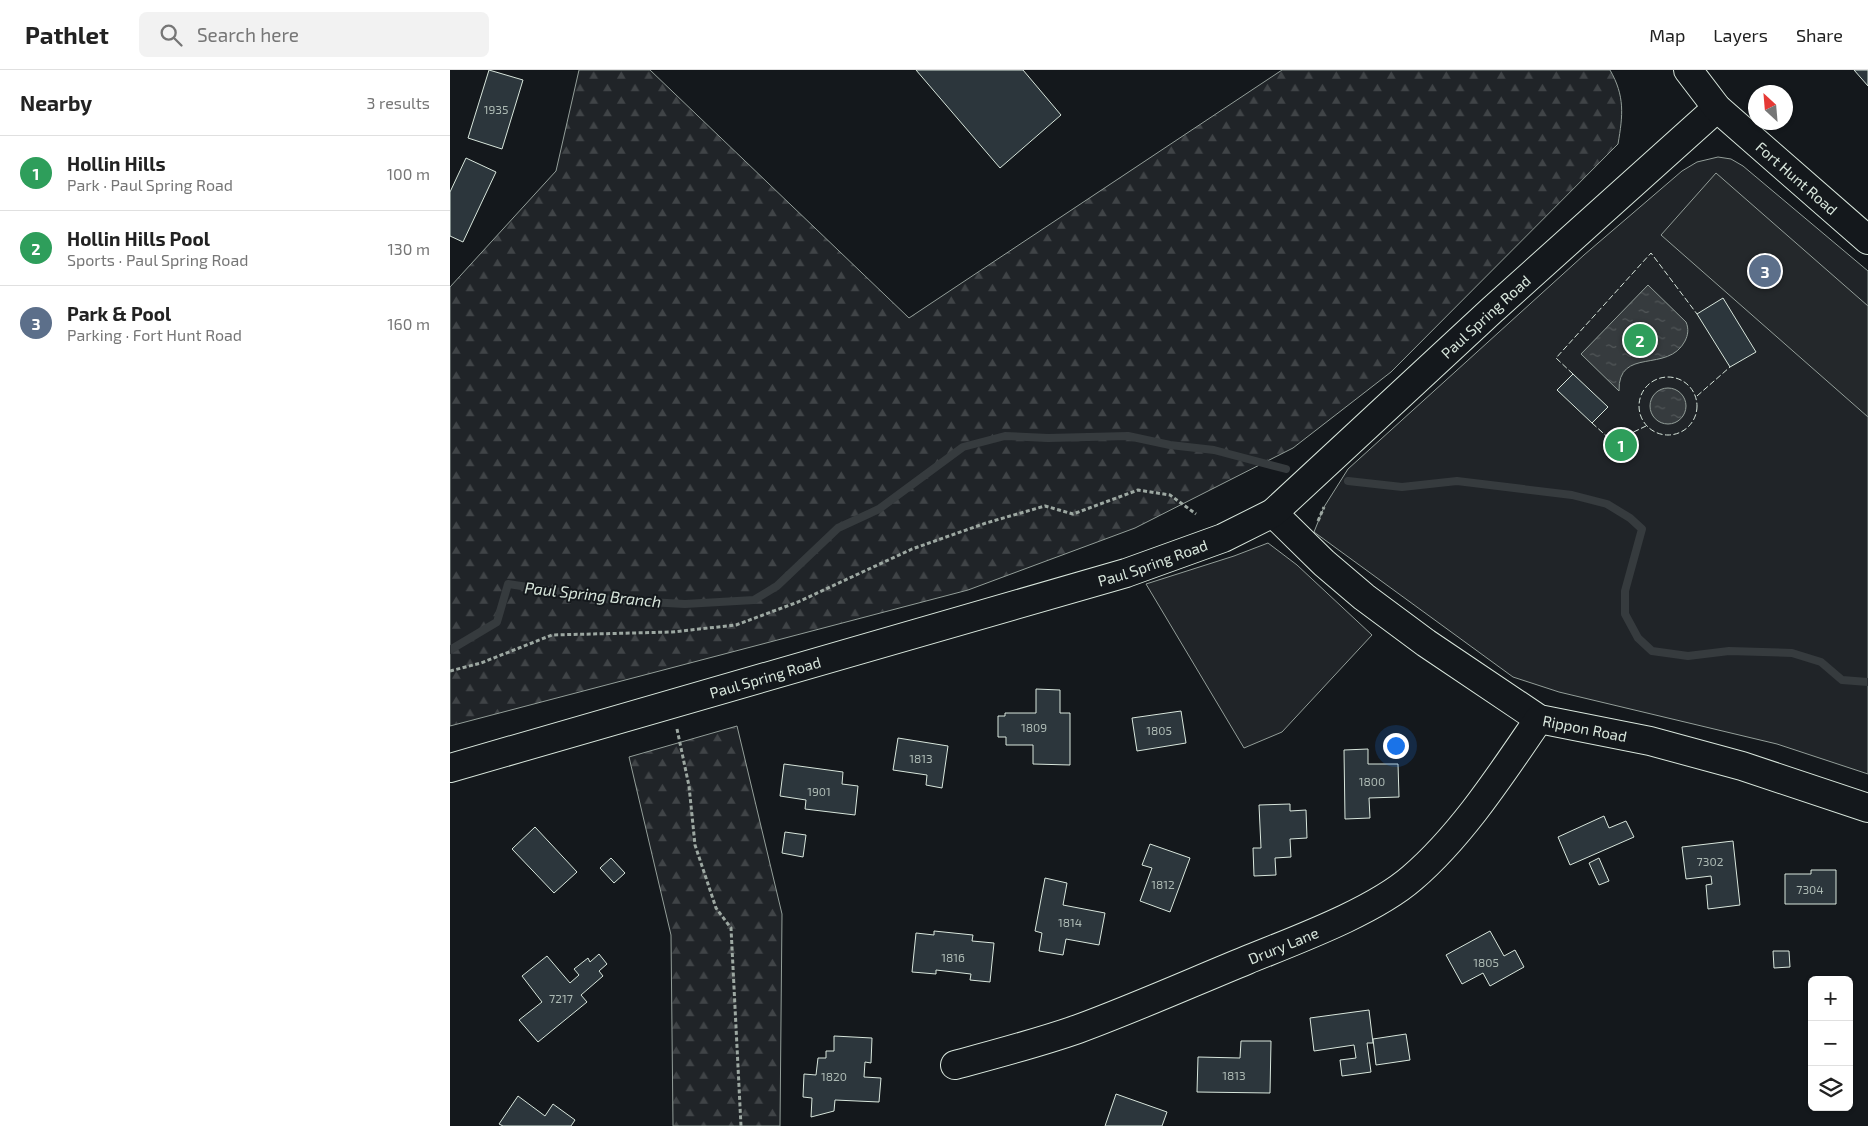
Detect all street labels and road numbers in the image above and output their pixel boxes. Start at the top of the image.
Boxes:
street label: Fort Hunt Road [1752,137,1841,218]
street label: Paul Spring Road [1437,271,1534,362]
street label: Paul Spring Road [1096,535,1210,590]
street label: Paul Spring Road [707,653,823,702]
street label: Rippon Road [1541,711,1629,745]
street label: Drury Lane [1245,923,1321,968]

